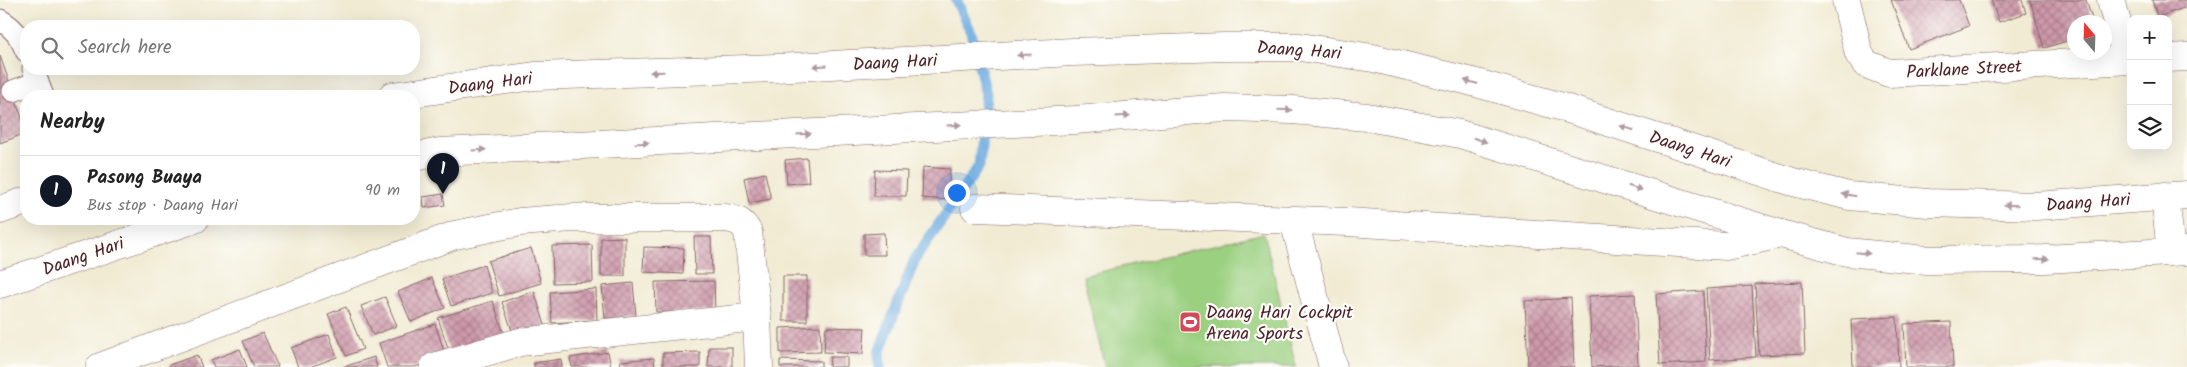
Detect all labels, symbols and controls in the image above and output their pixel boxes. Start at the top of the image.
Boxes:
north arrow [2067,15,2112,60]
map controls [2127,15,2172,150]
button: + [2127,15,2172,60]
search box [20,20,420,75]
text: Search here [78,33,172,63]
icon: search [38,34,66,62]
street label: Daang Hari [1256,34,1343,69]
street label: Daang Hari [852,47,939,80]
one-way arrow [1016,51,1032,59]
street label: Parklane Street [1905,53,2024,88]
button: − [2127,60,2172,105]
one-way arrow [811,62,827,70]
street label: Daang Hari [446,65,535,104]
one-way arrow [649,68,665,76]
one-way arrow [1463,78,1479,86]
button: layers [2127,105,2172,150]
text: Nearby [40,106,105,139]
one-way arrow [1278,106,1294,114]
one-way arrow [1115,112,1131,120]
one-way arrow [946,121,962,129]
one-way arrow [1619,124,1634,131]
street label: Daang Hari [1645,124,1735,178]
one-way arrow [796,130,812,138]
one-way arrow [1473,136,1488,144]
one-way arrow [634,138,650,146]
one-way arrow [472,146,488,154]
pin: 1 [427,153,459,194]
text: Pasong Buaya [87,163,202,193]
text: 1 [54,178,58,203]
text: 90 m [365,178,400,203]
your location [944,180,970,206]
one-way arrow [1628,185,1643,192]
street label: Daang Hari [2045,186,2132,221]
one-way arrow [1841,191,1857,199]
text: Bus stop · Daang Hari [87,193,238,218]
one-way arrow [2003,201,2019,209]
street label: Daang Hari [39,230,129,285]
one-way arrow [1855,249,1871,257]
one-way arrow [2035,255,2051,263]
place label: Daang Hari Cockpit Arena Sports [1206,299,1354,349]
sports icon: Daang Hari Cockpit Arena Sports [1178,310,1202,334]

